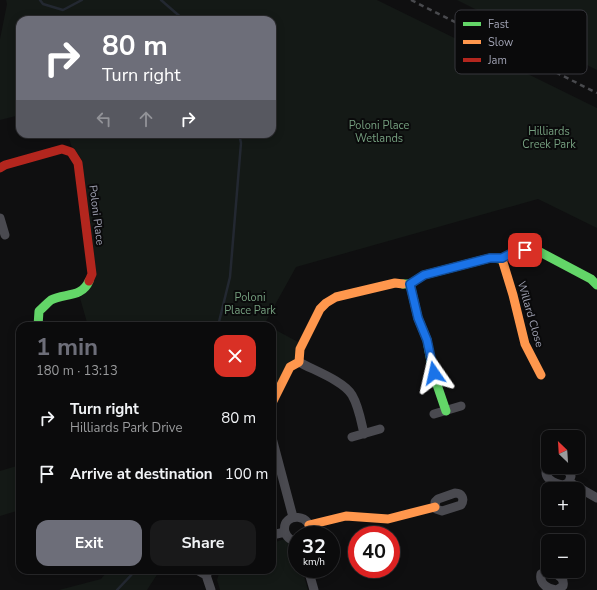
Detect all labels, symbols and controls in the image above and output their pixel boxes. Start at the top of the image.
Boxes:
legend [455,10,587,74]
text: Fast [488,17,509,32]
text: 80 m [102,27,168,65]
icon: right [36,32,88,84]
text: Slow [488,35,513,50]
text: Jam [487,53,507,68]
text: Turn right [102,63,181,87]
icon: left [93,108,115,130]
icon: ahead [135,108,157,130]
icon: right [177,108,199,130]
park label: Poloni Place Wetlands [349,118,409,146]
park label: Hilliards Creek Park [522,124,576,152]
street label: Poloni Place [85,184,108,246]
pin [508,233,542,267]
icon: arrive [514,239,536,261]
street label: Willard Close [514,279,547,349]
park label: Poloni Place Park [224,290,276,318]
text: 1 min [36,331,98,363]
button: close [214,335,256,377]
position arrow [413,352,455,394]
text: 180 m · 13:13 [36,362,118,380]
text: Turn right [70,399,139,419]
icon: right [36,407,58,429]
text: 80 m [221,408,256,428]
text: Hilliards Park Drive [70,419,182,437]
north arrow [541,430,585,474]
map controls [541,430,585,578]
icon: arrive [36,463,58,485]
text: Arrive at destination [70,464,213,484]
text: 100 m [225,464,268,484]
button: + [541,482,585,526]
button: Exit [36,520,142,566]
button: Share [150,520,256,566]
speed limit sign: 40 [348,526,400,578]
text: 32 [302,533,326,560]
button: − [541,534,585,578]
text: km/h [303,555,325,569]

